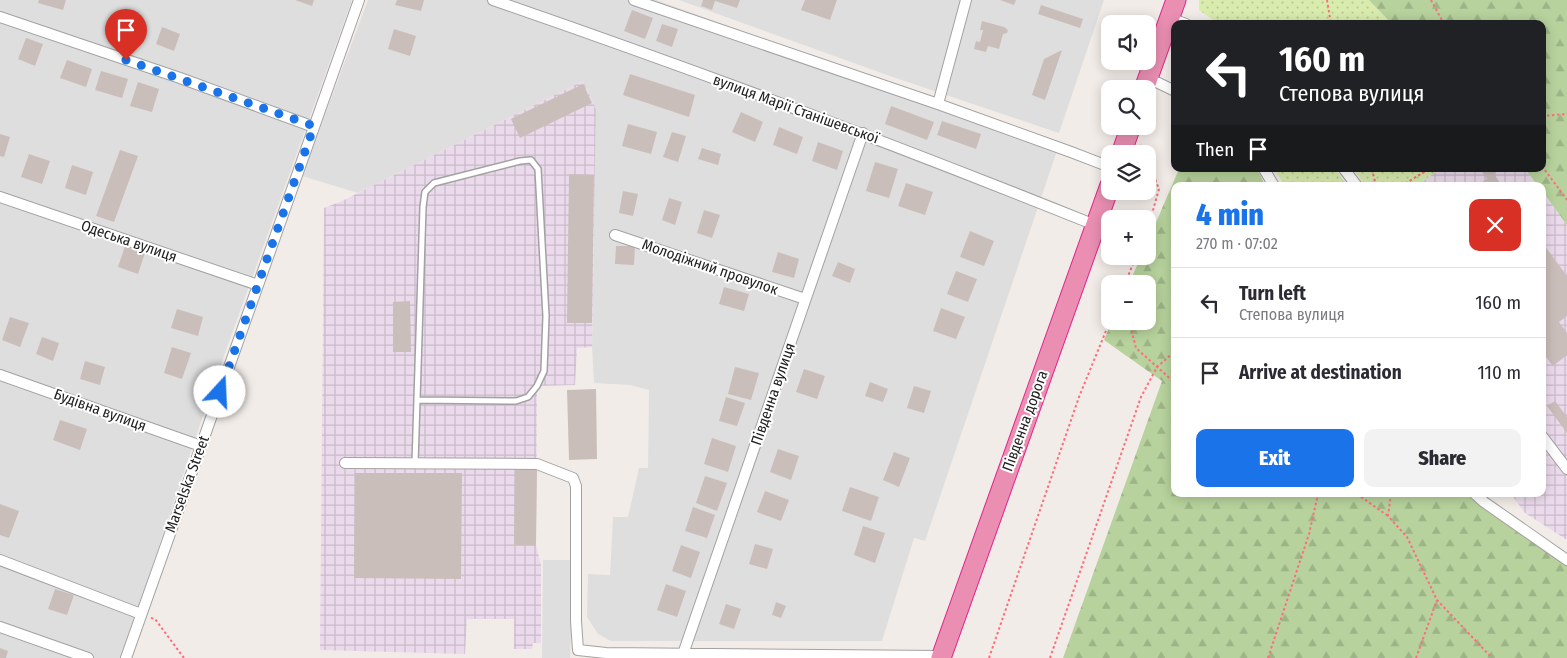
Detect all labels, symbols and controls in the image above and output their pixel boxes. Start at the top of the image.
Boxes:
pin [105,9,147,60]
map controls [1101,15,1156,330]
button: sound [1101,15,1156,70]
icon: arrive [112,16,140,44]
text: 160 m [1279,38,1365,80]
icon: left [1196,40,1261,105]
street label: вулиця Марії Станішевської [711,71,882,148]
button: search [1101,80,1156,135]
text: Степова вулиця [1279,80,1424,107]
icon: arrive [1244,135,1272,163]
text: Then [1196,138,1234,161]
button: layers [1101,145,1156,200]
text: 4 min [1196,197,1264,233]
button: close [1469,199,1521,251]
button: + [1101,210,1156,265]
street label: Одеська вулиця [79,216,179,266]
text: 270 m · 07:02 [1196,234,1278,253]
street label: Молодіжний провулок [640,235,780,299]
button: − [1101,275,1156,330]
text: Turn left [1239,282,1306,305]
icon: left [1196,289,1224,317]
text: 160 m [1475,291,1521,314]
text: Степова вулиця [1239,305,1345,324]
street label: Південна вулиця [747,340,799,448]
icon: arrive [1196,359,1224,387]
text: Arrive at destination [1239,361,1402,384]
text: 110 m [1477,361,1521,384]
position arrow [193,365,245,417]
street label: Південна дорога [998,368,1052,474]
street label: Будівна вулиця [51,385,149,435]
button: Exit [1196,429,1354,487]
button: Share [1364,429,1521,487]
street label: Marselska Street [161,433,213,535]

